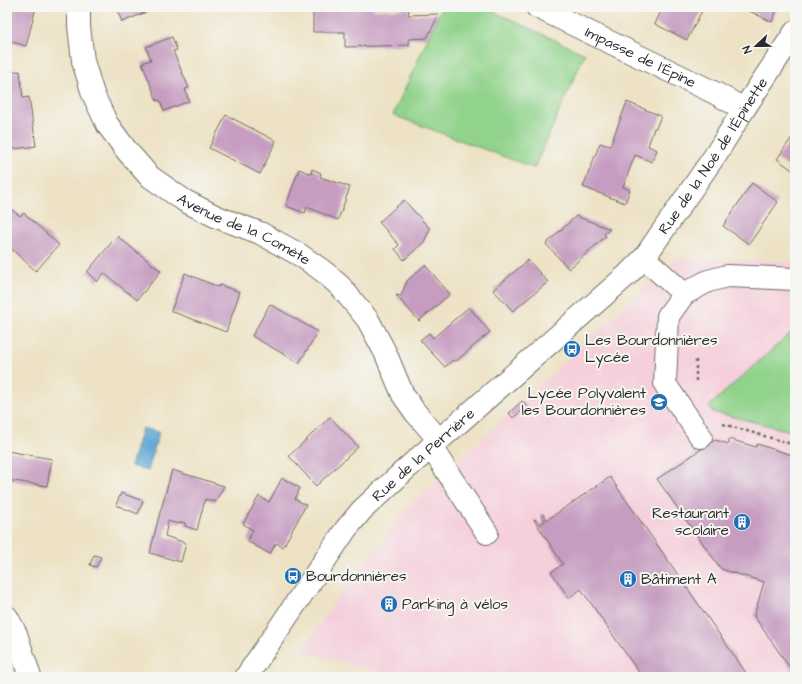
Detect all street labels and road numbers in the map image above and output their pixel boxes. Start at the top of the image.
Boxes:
street label: Impasse de l'Épine [581,22,699,93]
street label: Rue de la Noé de l'Épinette [653,73,773,239]
street label: Avenue de la Comète [173,189,315,270]
street label: Rue de la Perrière [368,403,480,507]

